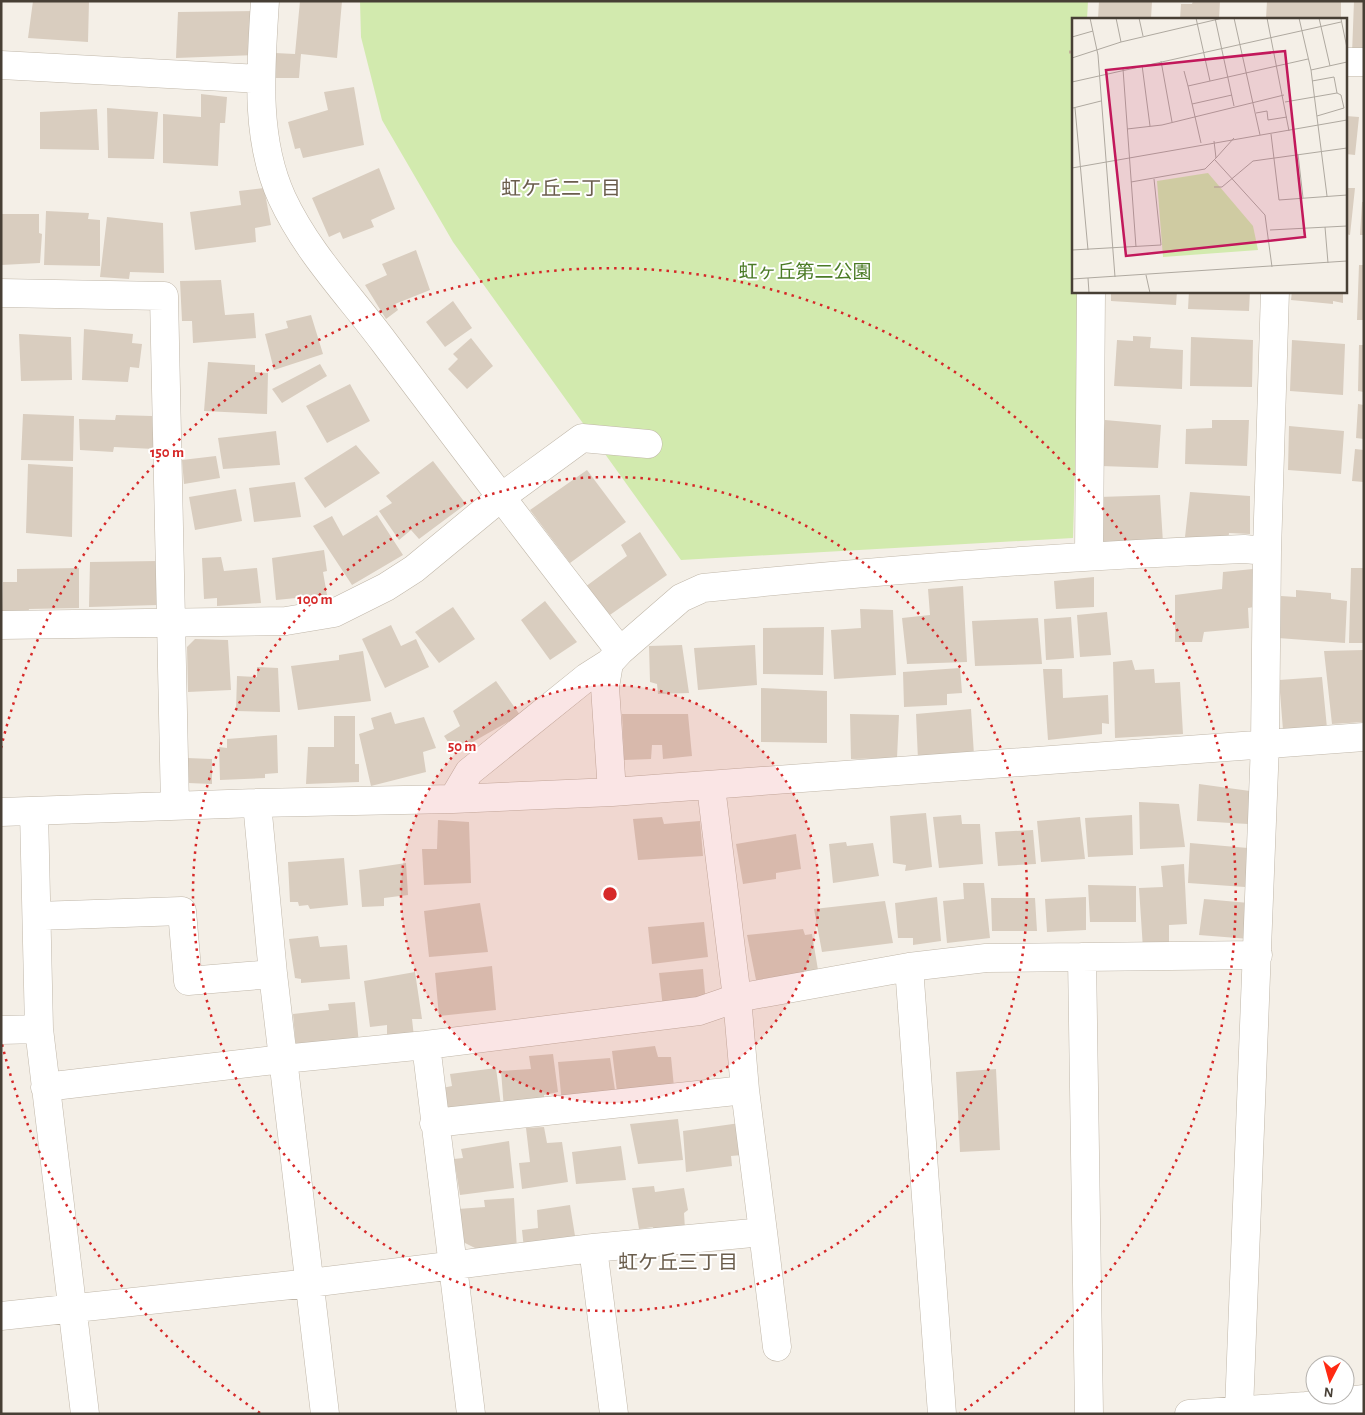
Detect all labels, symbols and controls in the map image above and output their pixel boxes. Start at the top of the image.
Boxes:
inset map [1072,18,1348,292]
district label: 虹ケ丘二丁目 [501,178,621,199]
park label: 虹ヶ丘第二公園 [738,262,872,282]
text: 150 m [150,445,184,460]
text: 100 m [297,592,333,607]
text: 50 m [448,739,476,754]
centre of rings [601,885,619,903]
district label: 虹ケ丘三丁目 [618,1252,738,1273]
north arrow [1305,1355,1355,1405]
text: N [1323,1384,1334,1399]

